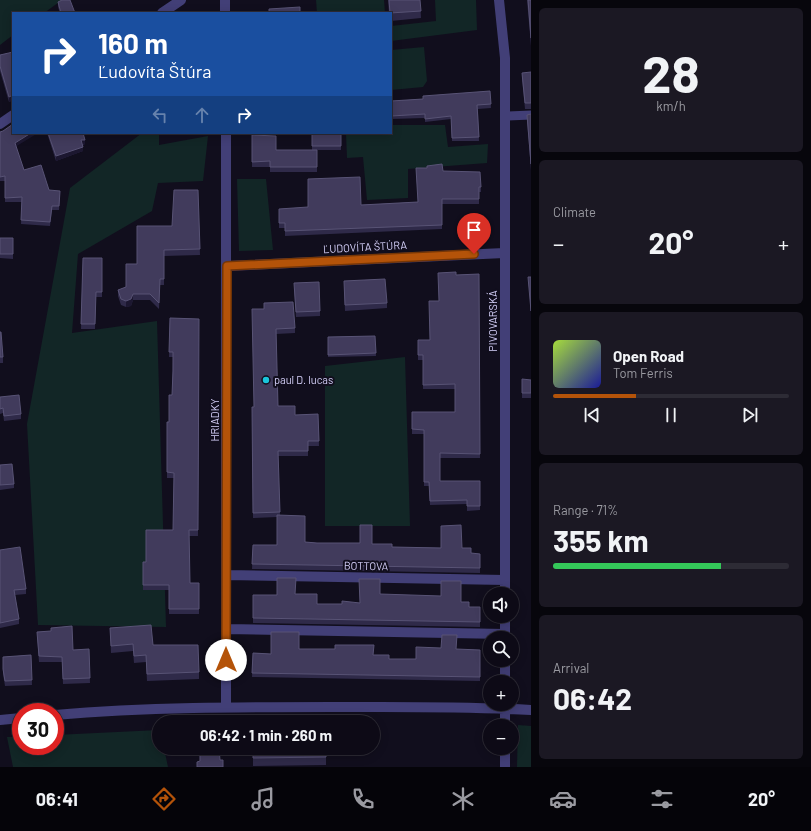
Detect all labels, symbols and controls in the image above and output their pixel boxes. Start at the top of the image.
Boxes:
text: 160 m [98,26,168,60]
icon: right [32,28,84,80]
text: 28 [642,41,700,103]
text: Ľudovíta Štúra [98,60,211,82]
text: km/h [656,98,686,114]
icon: left [149,104,171,126]
icon: ahead [191,104,213,126]
icon: right [233,104,255,126]
text: Climate [553,204,596,220]
pin [457,213,491,254]
icon: arrive [463,219,485,241]
text: 20° [648,224,694,260]
text: − [553,230,564,256]
text: + [778,230,789,256]
street label: ĽUDOVÍTA ŠTÚRA [323,238,408,255]
street label: PIVOVARSKÁ [486,290,499,352]
text: Open Road [613,347,684,365]
text: Tom Ferris [613,365,673,381]
place label: paul D. lucas [274,373,333,386]
marker: paul D. lucas [261,375,271,385]
street label: HRIADKY [208,398,221,442]
icon: previous [581,404,603,426]
icon: pause [660,404,682,426]
icon: next [739,404,761,426]
text: Range · 71% [553,502,618,518]
text: 355 km [553,522,649,558]
street label: BOTTOVA [344,559,389,572]
map controls [483,587,519,755]
button: sound [483,587,519,623]
button: search [483,631,519,667]
position arrow [205,639,247,681]
text: Arrival [553,660,589,676]
button: + [483,675,519,711]
text: 06:42 [553,680,632,716]
speed limit sign: 30 [12,703,64,755]
button: − [483,719,519,755]
text: 06:42 · 1 min · 260 m [200,726,332,744]
icon: directions [150,785,178,813]
icon: music [249,785,277,813]
icon: phone [349,785,377,813]
icon: climate [449,785,477,813]
icon: car [549,785,577,813]
icon: filters [648,785,676,813]
text: 06:41 [36,788,78,810]
text: 20° [748,788,775,810]

